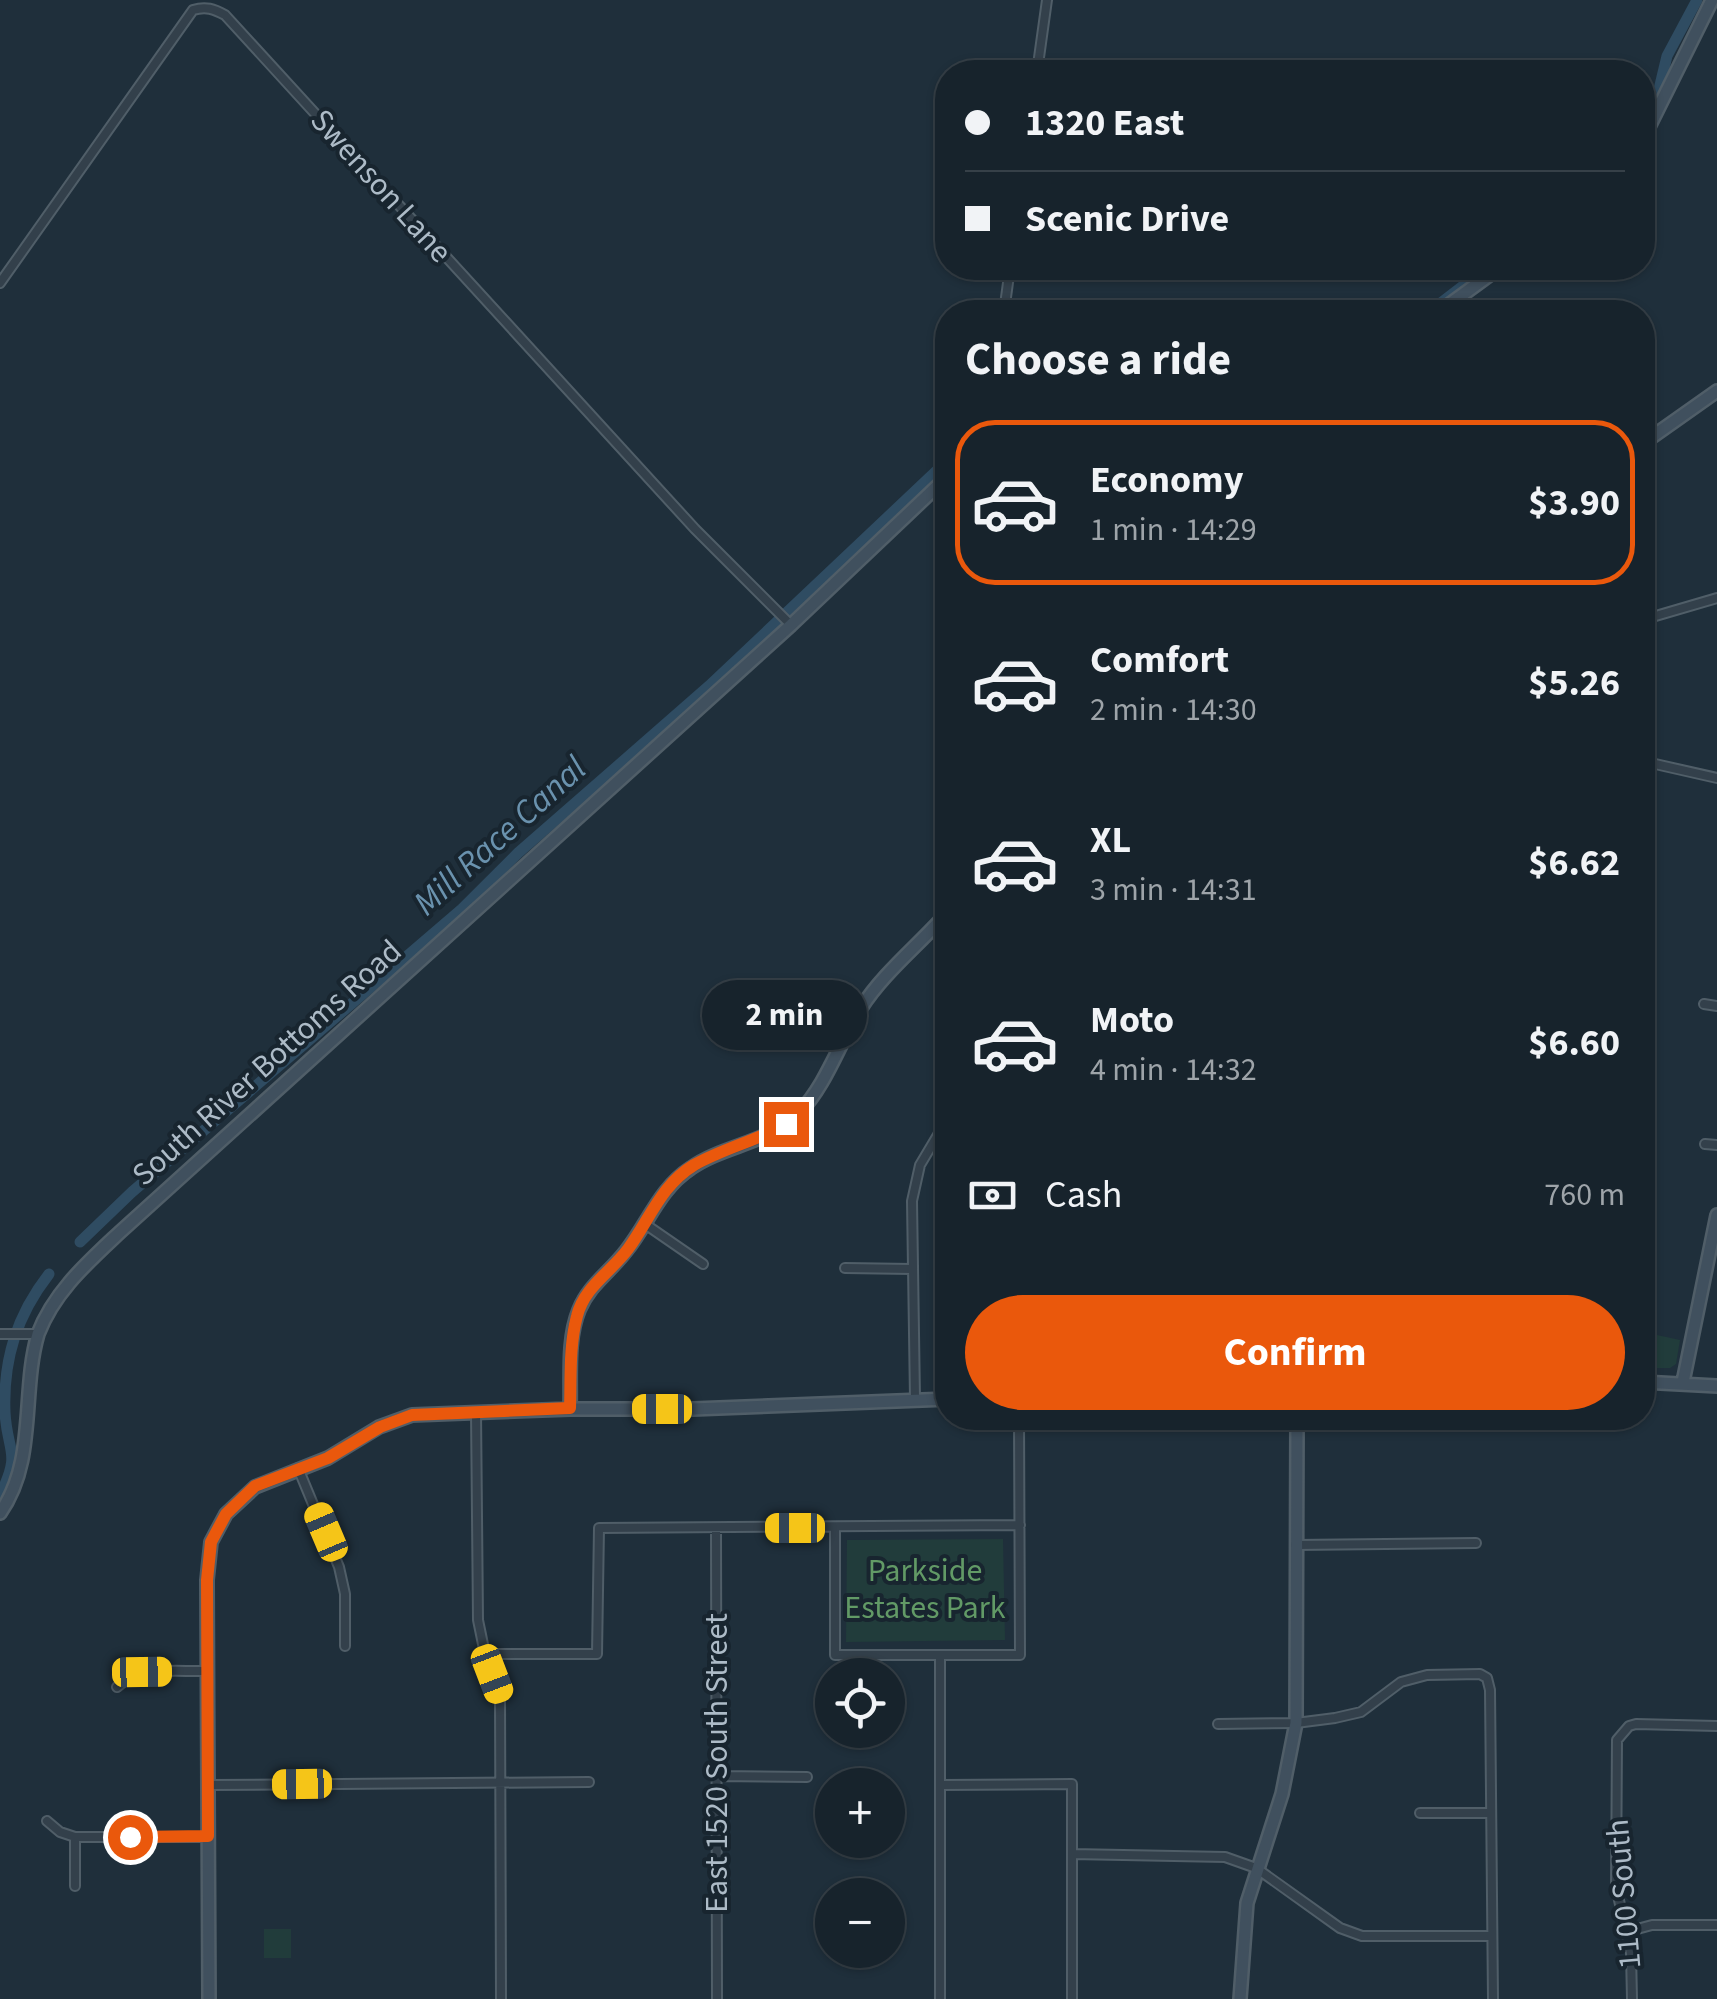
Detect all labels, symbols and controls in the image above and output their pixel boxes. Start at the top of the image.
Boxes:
text: 1320 East [1025,96,1184,150]
street label: Swenson Lane [299,99,463,273]
text: Scenic Drive [1025,192,1229,246]
text: Choose a ride [965,328,1231,392]
text: Economy [1090,453,1243,507]
icon: car [970,458,1060,548]
text: $3.90 [1528,476,1620,530]
text: 1 min · 14:29 [1090,507,1257,553]
text: Comfort [1090,633,1229,687]
icon: car [970,638,1060,728]
text: $5.26 [1528,656,1620,710]
text: 2 min · 14:30 [1090,687,1257,733]
water label: Mill Race Canal [402,744,598,927]
text: XL [1090,813,1131,867]
icon: car [970,818,1060,908]
text: $6.62 [1528,836,1620,890]
text: 3 min · 14:31 [1090,867,1257,913]
street label: South River Bottoms Road [122,929,412,1197]
callout: 2 min [704,979,868,1049]
text: 2 min [746,992,823,1038]
text: Moto [1090,993,1174,1047]
icon: car [970,998,1060,1088]
text: $6.60 [1528,1016,1620,1070]
text: 4 min · 14:32 [1090,1047,1257,1093]
route end [764,1102,809,1147]
icon: cash [965,1168,1020,1223]
text: Cash [1045,1168,1122,1222]
text: 760 m [1544,1172,1625,1218]
button: Confirm [965,1295,1625,1410]
car [632,1394,692,1424]
car [300,1499,352,1565]
car [765,1513,825,1543]
park label: Parkside Estates Park [844,1548,1006,1631]
street label: East 1520 South Street [694,1613,740,1913]
car [467,1641,517,1707]
car [112,1656,172,1688]
map controls [815,1658,905,1968]
button: locate [815,1658,905,1748]
car [272,1768,332,1800]
button: + [815,1768,905,1858]
route start [108,1815,153,1860]
street label: 1100 South [1595,1817,1653,1971]
button: − [815,1878,905,1968]

